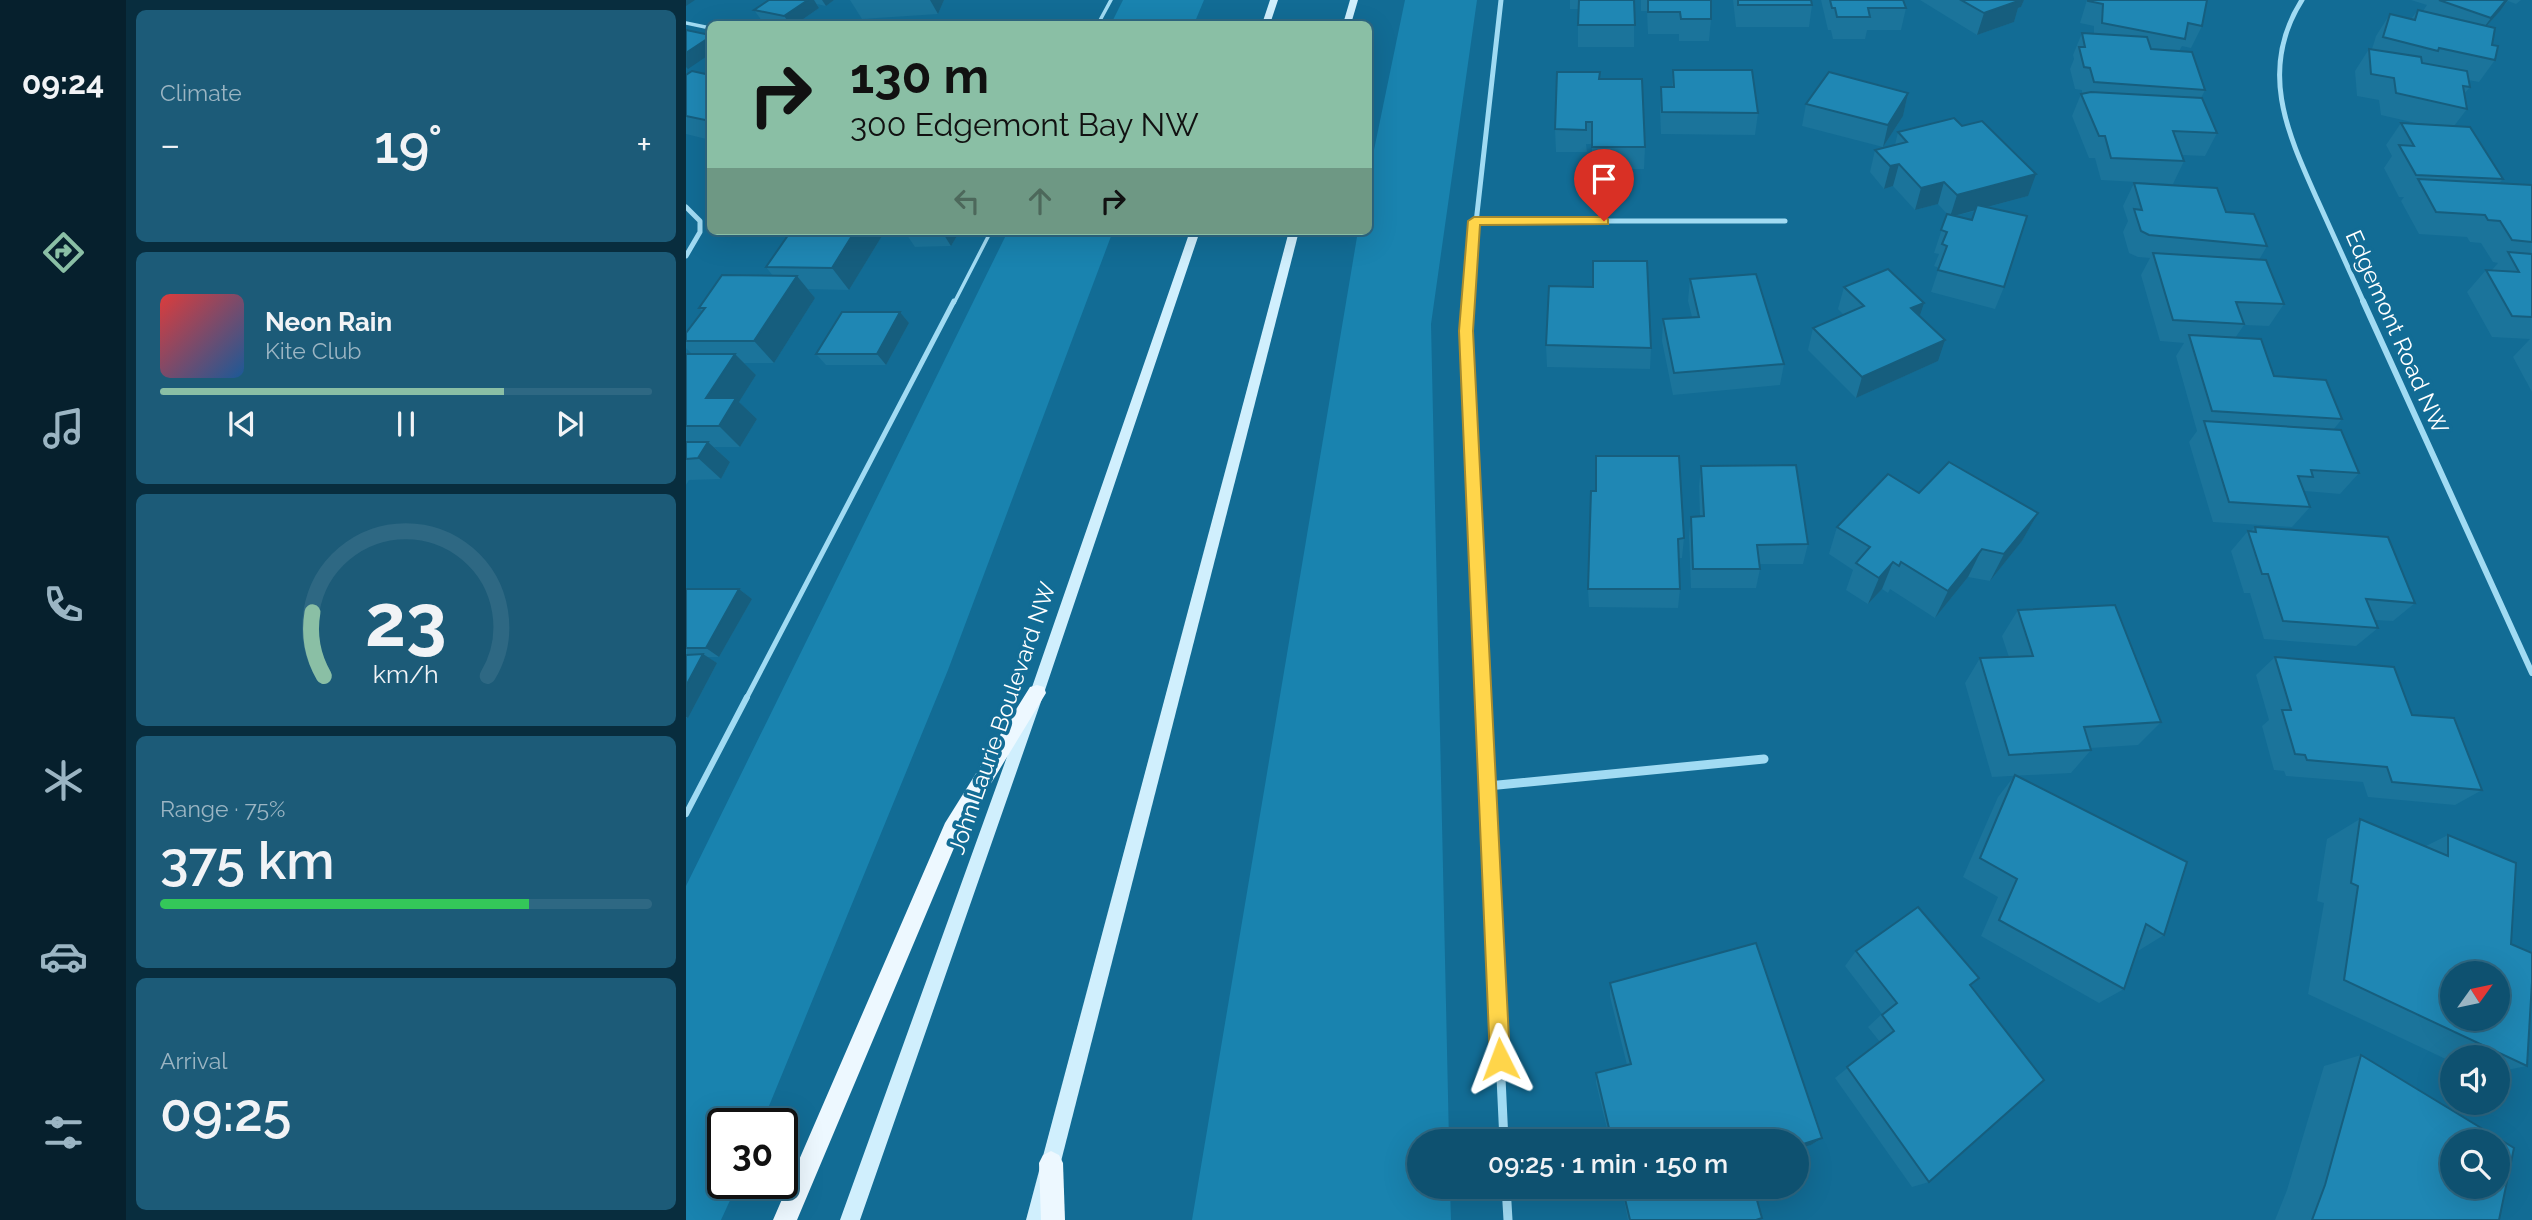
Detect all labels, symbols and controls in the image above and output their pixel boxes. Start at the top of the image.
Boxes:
text: 130 m [850,47,989,104]
icon: right [735,49,826,140]
text: 09:24 [22,64,104,101]
text: Climate [160,79,242,106]
text: 300 Edgemont Bay NW [850,106,1199,143]
text: 19° [374,114,442,175]
text: − [160,122,180,167]
text: + [636,122,652,167]
pin [1574,149,1634,221]
icon: arrive [1585,160,1623,198]
icon: left [948,182,986,220]
icon: ahead [1021,182,1059,220]
icon: right [1094,182,1132,220]
street label: Edgemont Road NW [2340,226,2455,438]
icon: directions [39,228,88,277]
text: Neon Rain [265,307,392,337]
text: Kite Club [265,337,362,364]
icon: music [39,404,88,453]
icon: previous [223,405,261,443]
icon: pause [387,405,425,443]
icon: next [551,405,589,443]
text: 23 [365,578,447,663]
street label: John Laurie Boulevard NW [942,578,1061,857]
icon: phone [39,580,88,629]
text: km/h [373,659,439,689]
icon: climate [39,756,88,805]
text: Range · 75% [160,795,285,822]
text: 375 km [160,830,335,891]
icon: car [39,932,88,981]
north arrow [2440,961,2510,1031]
map controls [2440,961,2510,1199]
position arrow [1463,1022,1537,1096]
button: sound [2440,1045,2510,1115]
text: Arrival [160,1047,227,1074]
text: 09:25 [160,1082,291,1143]
icon: filters [39,1108,88,1157]
speed limit sign: 30 [707,1108,798,1199]
button: search [2440,1129,2510,1199]
text: 09:25 · 1 min · 150 m [1488,1149,1728,1179]

